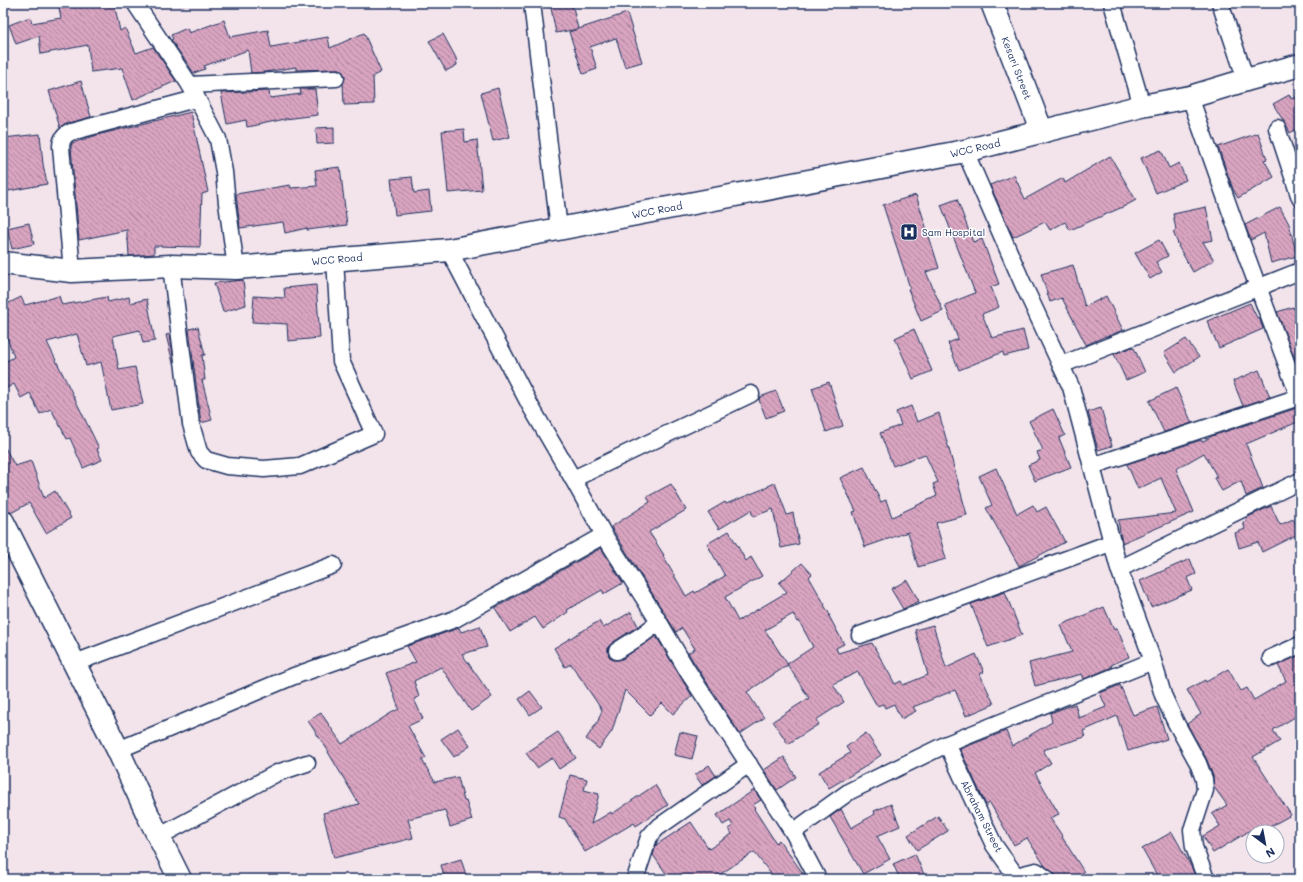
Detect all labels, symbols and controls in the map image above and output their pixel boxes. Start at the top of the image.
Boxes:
street label: Kesari Street [999,34,1035,102]
street label: WCC Road [948,135,1002,161]
street label: WCC Road [631,198,683,222]
hospital icon: Sam Hospital [899,222,919,242]
place label: Sam Hospital [922,225,985,239]
street label: WCC Road [311,250,363,268]
street label: Abraham Street [958,777,1006,855]
north arrow [1245,824,1285,864]
text: N [1263,844,1278,861]

